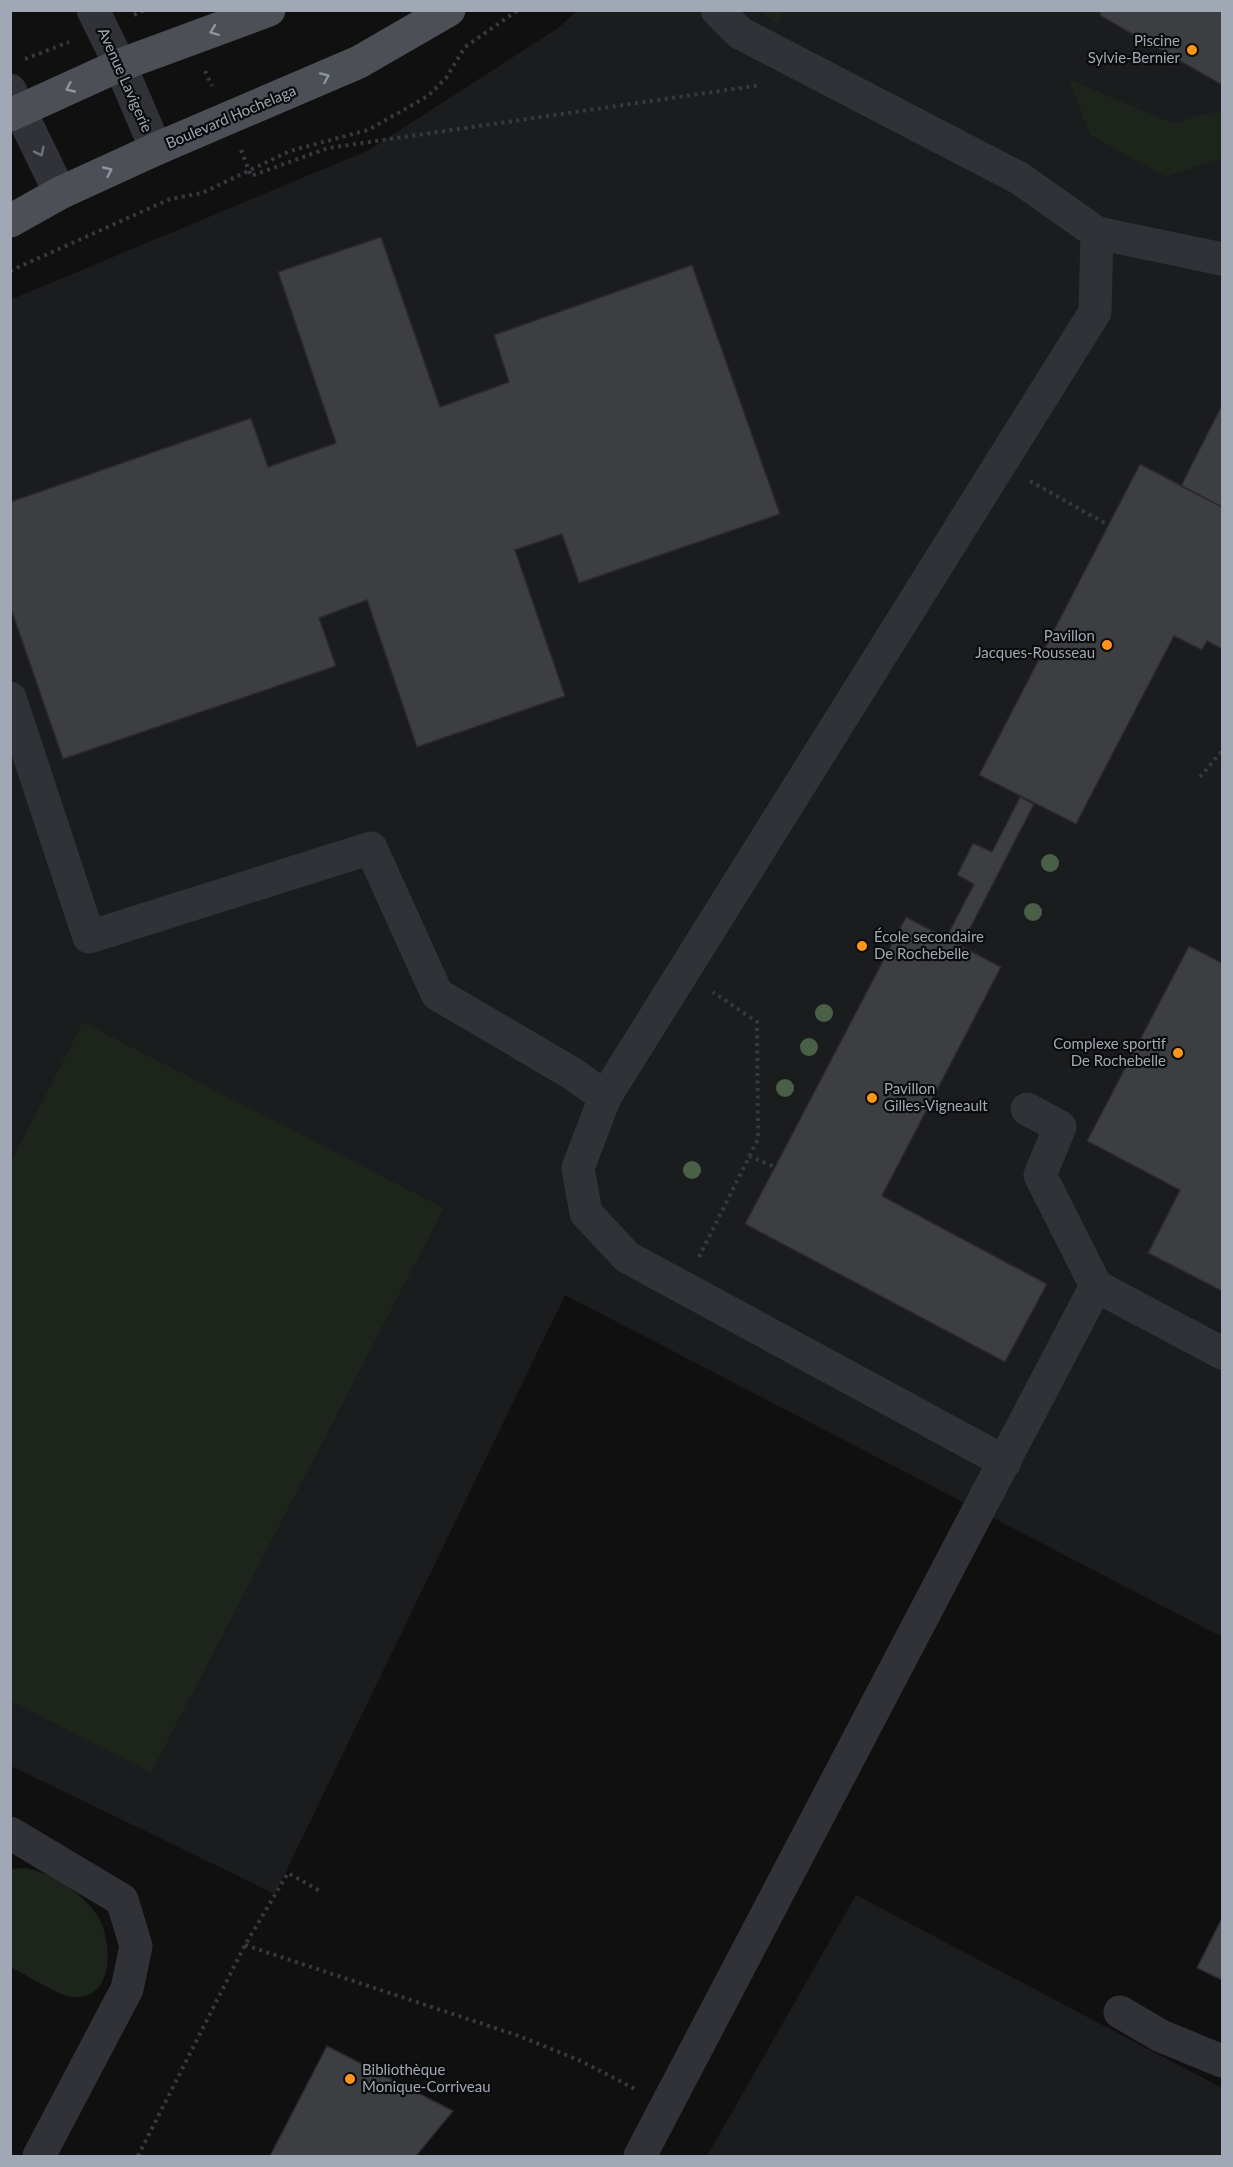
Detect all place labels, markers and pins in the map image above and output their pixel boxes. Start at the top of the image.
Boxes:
place label: Piscine Sylvie-Bernier [1088,31,1181,66]
marker: Piscine Sylvie-Bernier [1185,43,1199,57]
place label: Pavillon Jacques-Rousseau [975,626,1095,661]
marker: Pavillon Jacques-Rousseau [1100,638,1114,652]
place label: École secondaire De Rochebelle [874,927,984,962]
marker: École secondaire De Rochebelle [855,939,869,953]
place label: Complexe sportif De Rochebelle [1053,1034,1167,1069]
marker: Complexe sportif De Rochebelle [1171,1046,1185,1060]
place label: Pavillon Gilles-Vigneault [884,1079,988,1114]
marker: Pavillon Gilles-Vigneault [865,1091,879,1105]
place label: Bibliothèque Monique-Corriveau [362,2060,491,2095]
marker: Bibliothèque Monique-Corriveau [343,2072,357,2086]

